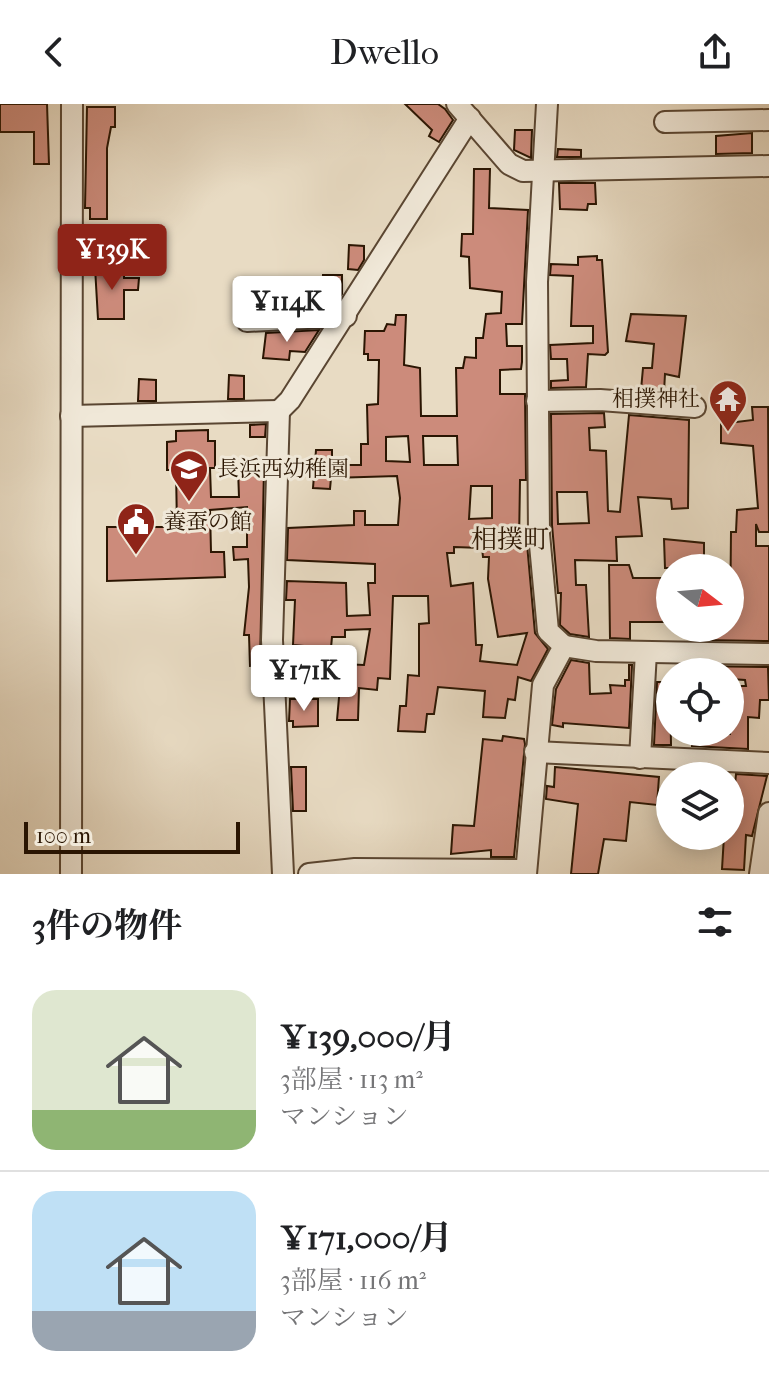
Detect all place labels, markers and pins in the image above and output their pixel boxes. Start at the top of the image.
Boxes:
pin: ¥139K [56,224,168,292]
pin: ¥114K [231,276,343,344]
temple icon: 相撲神社 [707,378,749,433]
place label: 相撲神社 [612,386,700,412]
school or university icon: 長浜西幼稚園 [168,448,210,503]
place label: 長浜西幼稚園 [217,456,349,482]
public building icon: 養蚕の館 [115,501,157,556]
place label: 養蚕の館 [164,509,252,535]
pin: ¥171K [248,645,360,713]

